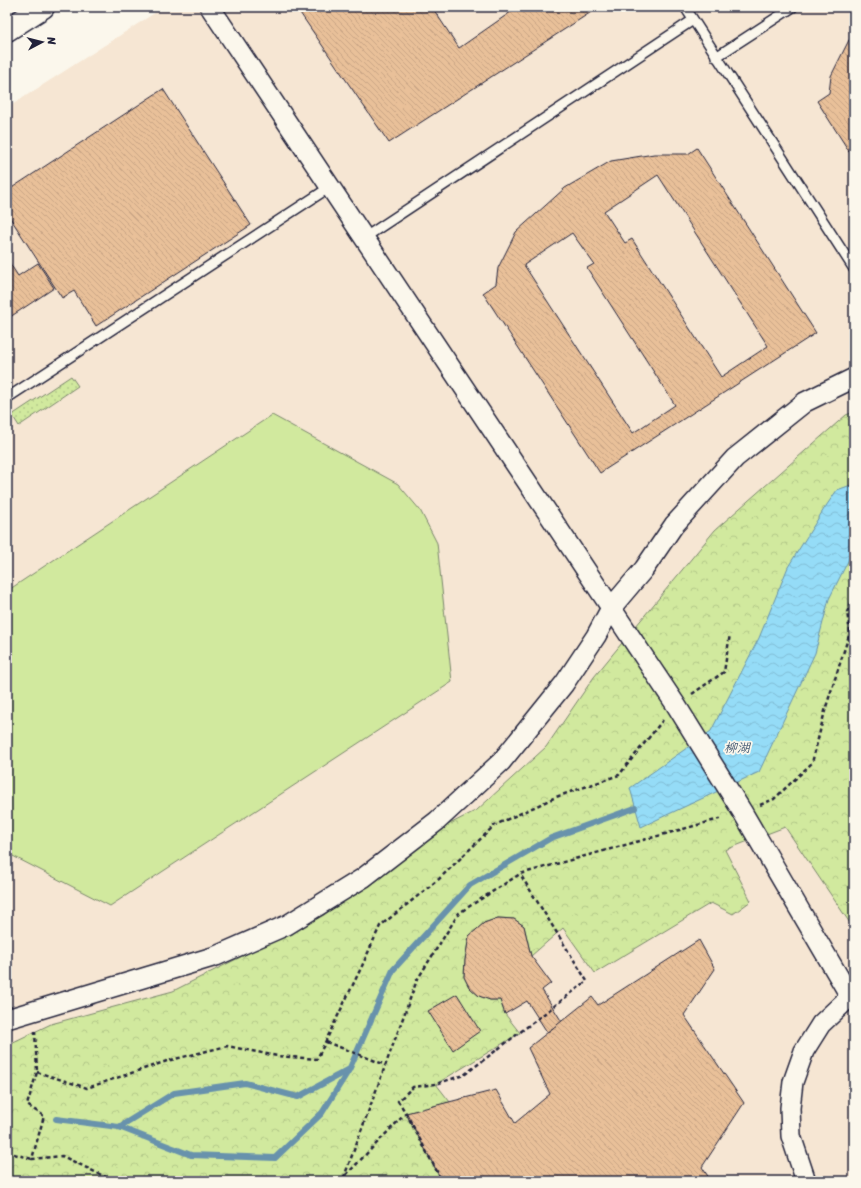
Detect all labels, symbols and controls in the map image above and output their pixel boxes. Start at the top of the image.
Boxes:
north arrow [22,22,62,62]
text: N [41,35,61,46]
water label: 柳湖 [724,736,752,759]

